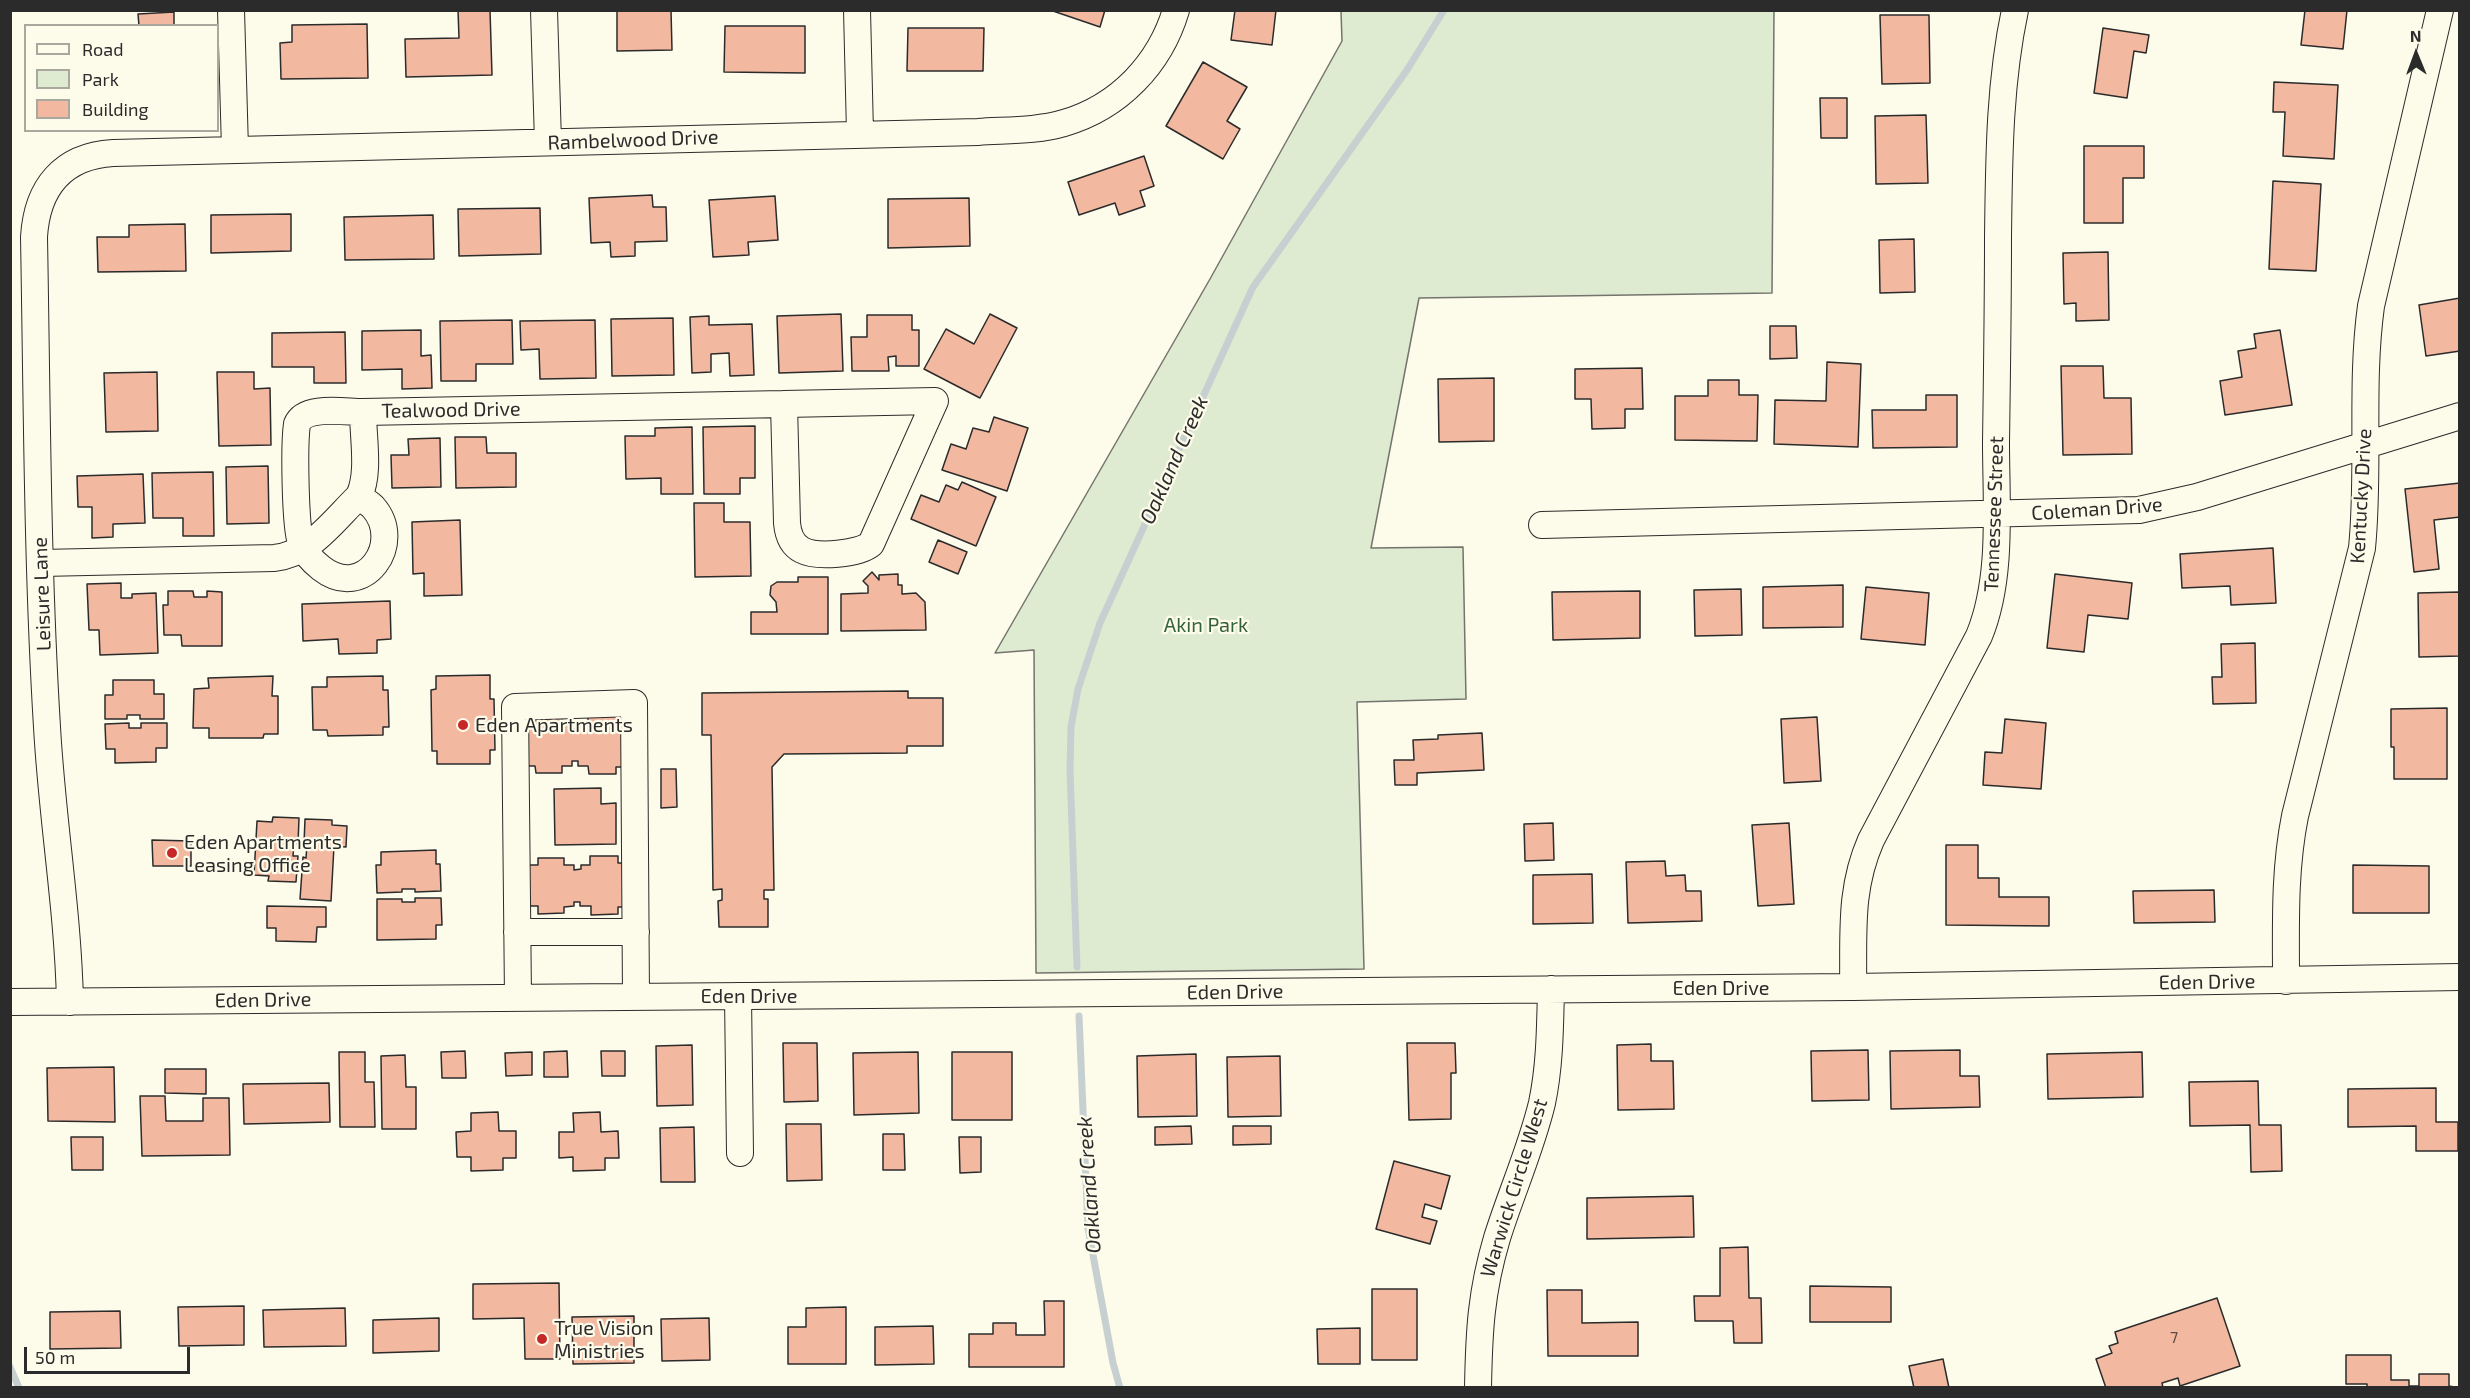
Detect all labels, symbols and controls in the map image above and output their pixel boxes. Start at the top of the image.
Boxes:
legend [24,24,219,132]
north arrow [2386,24,2446,84]
text: N [2410,26,2422,45]
text: Road [82,38,123,60]
text: Park [82,68,119,90]
text: Building [82,98,149,120]
street label: Rambelwood Drive [547,125,719,155]
water label: Oakland Creek [1135,392,1213,528]
street label: Tealwood Drive [381,397,521,423]
street label: Kentucky Drive [2345,428,2377,564]
street label: Tennessee Street [1979,436,2009,592]
street label: Coleman Drive [2031,492,2163,526]
street label: Leisure Lane [28,537,56,651]
park label: Akin Park [1164,613,1248,637]
place label: Eden Apartments [475,713,633,737]
marker: Eden Apartments [456,718,470,732]
place label: Eden Apartments Leasing Office [184,830,342,877]
marker: Eden Apartments Leasing Office [165,846,179,860]
street label: Eden Drive [2158,969,2256,995]
street label: Eden Drive [1673,976,1769,1000]
street label: Eden Drive [1186,979,1284,1005]
street label: Eden Drive [701,984,797,1008]
street label: Eden Drive [214,987,312,1013]
street label: Warwick Circle West [1475,1096,1553,1280]
water label: Oakland Creek [1072,1116,1106,1254]
place label: True Vision Ministries [554,1316,654,1363]
house number: 7 [2170,1328,2178,1348]
marker: True Vision Ministries [535,1332,549,1346]
scale bar [27,1335,194,1373]
text: 50 m [35,1346,75,1368]

